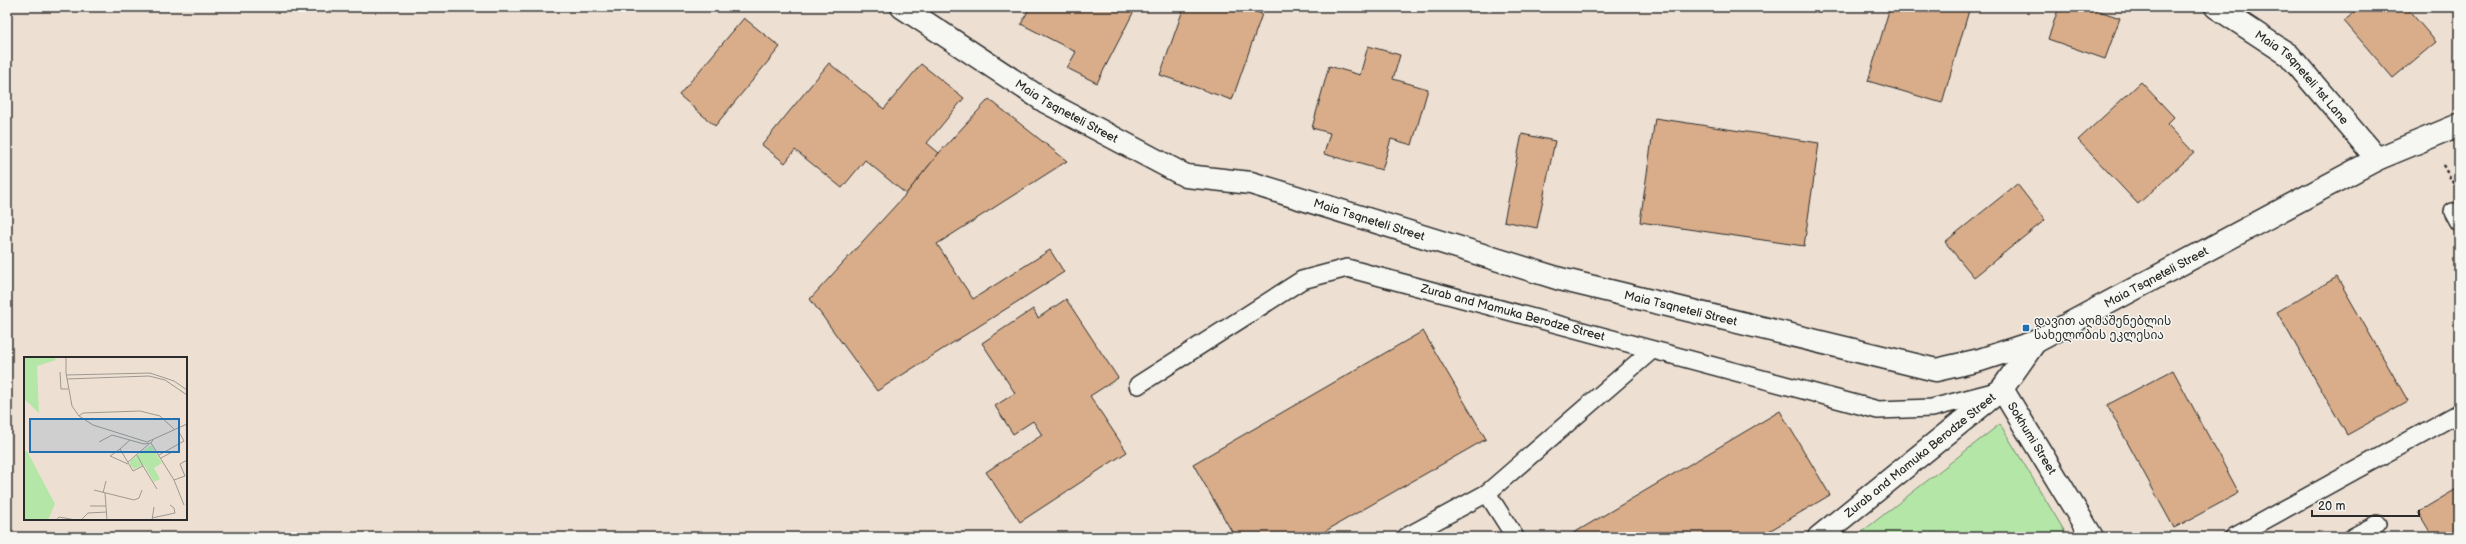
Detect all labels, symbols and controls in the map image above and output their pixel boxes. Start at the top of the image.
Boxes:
street label: Maia Tsqneteli 1st Lane [2252,28,2352,128]
street label: Maia Tsqneteli Street [1012,77,1121,147]
street label: Maia Tsqneteli Street [1312,196,1427,245]
street label: Maia Tsqneteli Street [2102,244,2211,312]
street label: Zurab and Mamuka Berodze Street [1418,281,1607,345]
street label: Maia Tsqneteli Street [1623,288,1739,330]
place label: დავით აღმაშენებლის სახელობის ეკლესია [2034,314,2171,343]
marker: დავით აღმაშენებლის სახელობის ეკლესია [2021,323,2031,333]
inset map [24,357,187,520]
street label: Zurab and Mamuka Berodze Street [1841,390,1999,522]
street label: Sokhumi Street [2004,400,2059,478]
scale bar [2312,492,2419,518]
text: 20 m [2318,499,2345,514]

